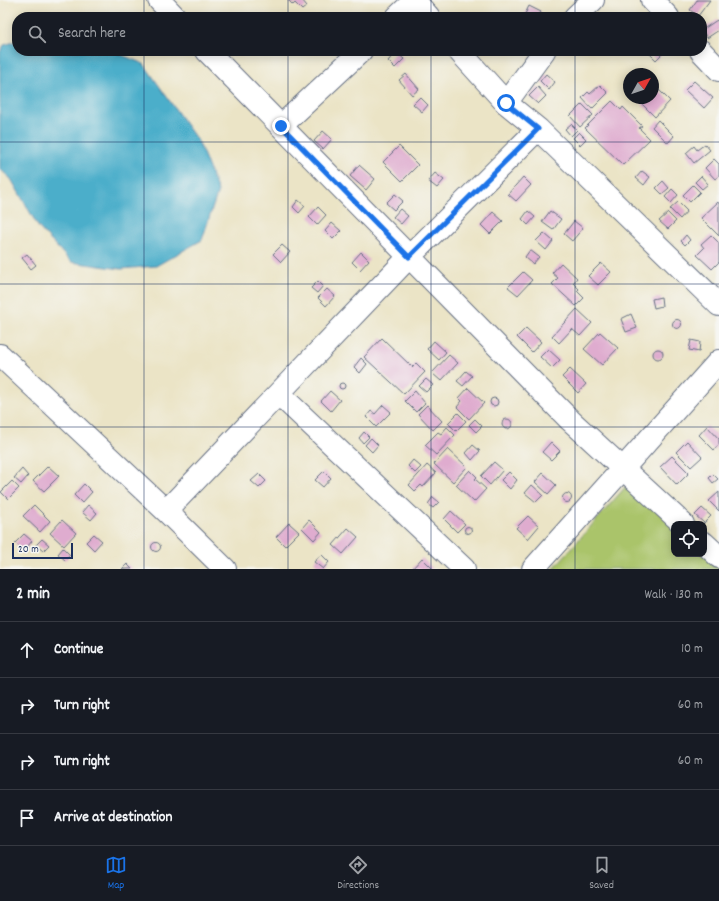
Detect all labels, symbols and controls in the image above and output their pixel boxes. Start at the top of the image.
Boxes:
search box [12,12,707,56]
icon: search [26,23,48,45]
text: Search here [58,23,126,45]
north arrow [623,68,659,104]
route start [497,94,515,112]
route end [272,117,290,135]
map controls [671,521,707,557]
button: locate [671,521,707,557]
scale bar [12,541,73,560]
text: 20 m [18,542,39,558]
text: 2 min [16,583,50,607]
text: Walk · 130 m [644,586,703,605]
icon: ahead [16,639,38,661]
text: Continue [54,639,103,661]
text: 10 m [681,640,703,659]
icon: right [16,695,38,717]
text: Turn right [54,695,110,717]
text: 60 m [678,696,703,715]
icon: right [16,751,38,773]
text: Turn right [54,751,110,773]
text: 60 m [678,752,703,771]
icon: arrive [16,807,38,829]
text: Arrive at destination [54,807,172,829]
tab: Map [105,854,127,894]
tab: Directions [337,854,379,894]
tab: Saved [589,854,614,894]

